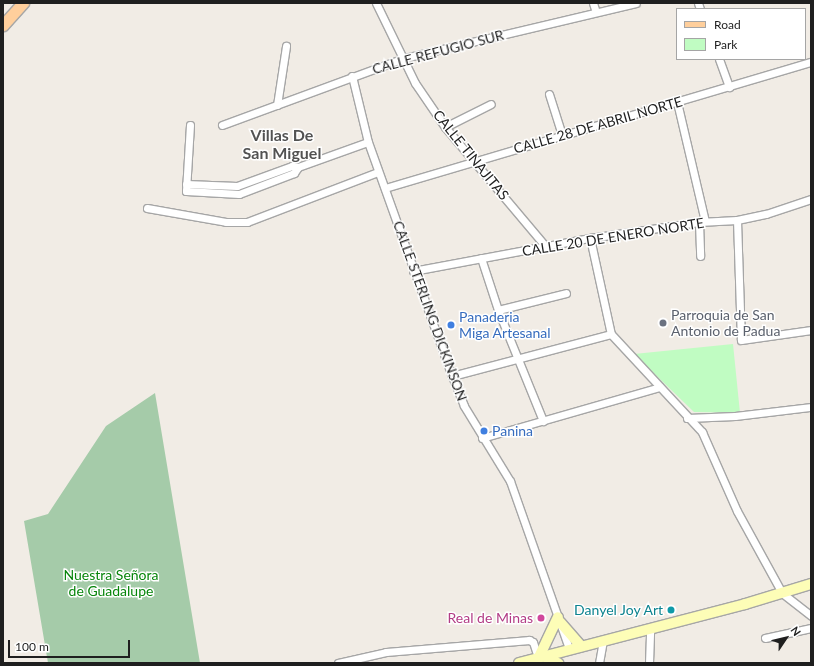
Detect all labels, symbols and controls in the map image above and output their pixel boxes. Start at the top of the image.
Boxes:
legend [676,8,806,60]
text: Road [714,17,741,32]
street label: CALLE REFUGIO SUR [370,26,506,78]
text: Park [714,37,737,52]
street label: CALLE 28 DE ABRIL NORTE [511,93,685,157]
street label: CALLE TINAJITAS [429,106,513,204]
district label: Villas De San Miguel [243,125,321,163]
street label: CALLE 20 DE ENERO NORTE [521,214,705,260]
street label: CALLE STERLING DICKINSON [390,219,470,403]
place label: Parroquia de San Antonio de Padua [671,307,780,340]
place label: Panaderia Miga Artesanal [459,309,551,342]
marker: Parroquia de San Antonio de Padua [658,318,668,328]
marker: Panaderia Miga Artesanal [446,320,456,330]
place label: Panina [492,423,533,439]
marker: Panina [479,426,489,436]
park label: Nuestra Señora de Guadalupe [63,567,159,600]
place label: Danyel Joy Art [573,602,663,618]
marker: Danyel Joy Art [666,605,676,615]
place label: Real de Minas [448,610,533,626]
marker: Real de Minas [536,613,546,623]
north arrow [766,618,806,658]
text: N [788,624,804,638]
scale bar [10,632,132,658]
text: 100 m [15,639,49,654]

